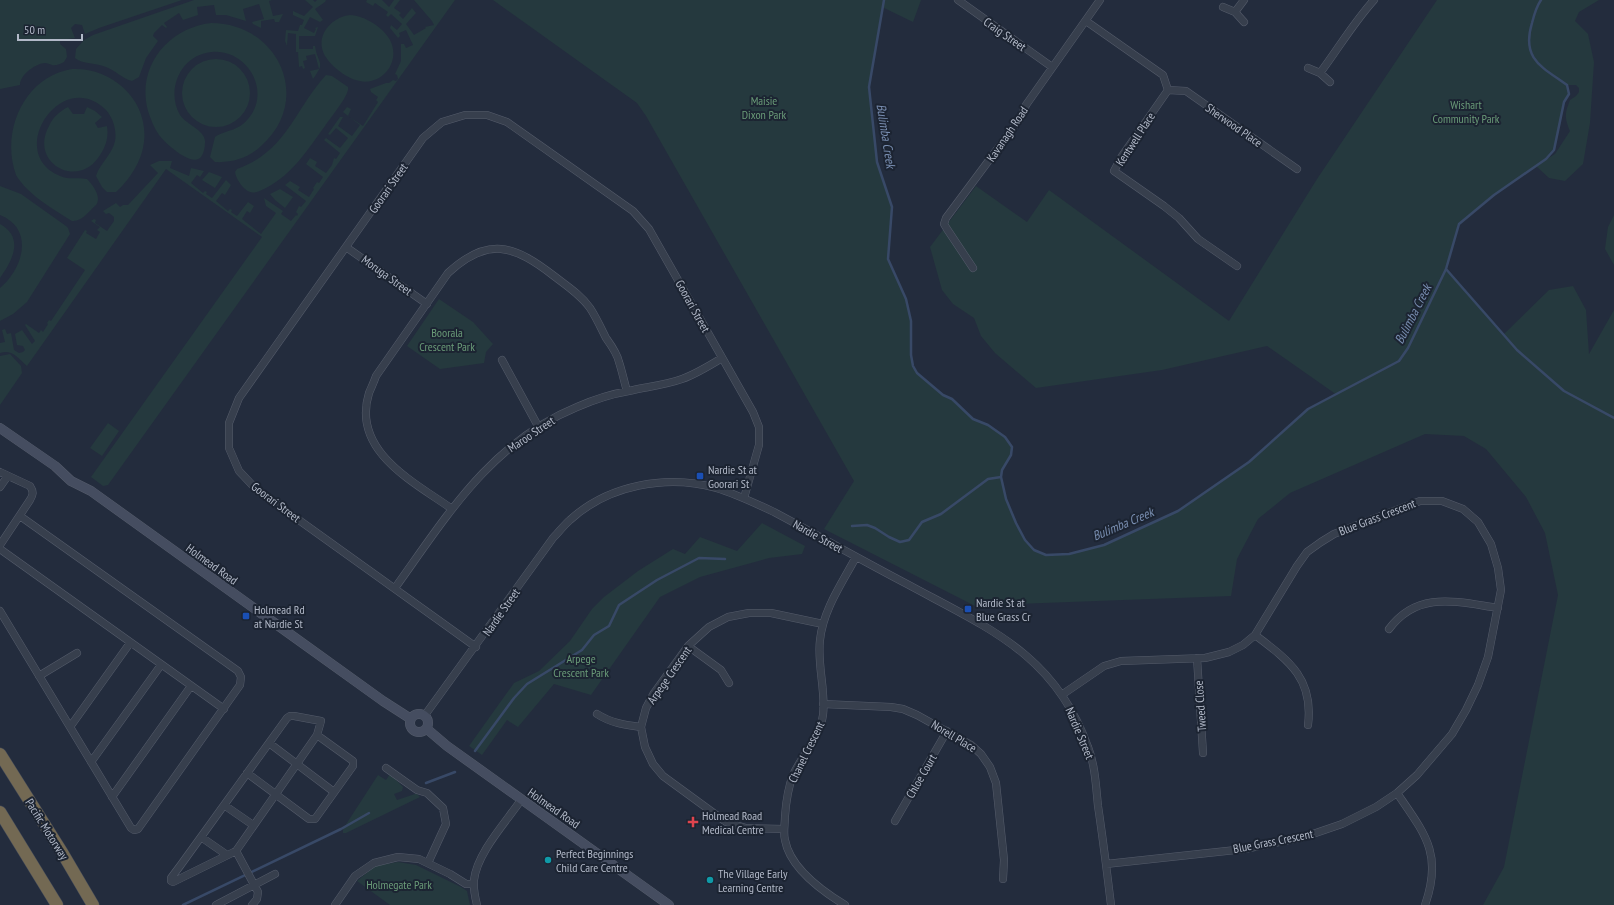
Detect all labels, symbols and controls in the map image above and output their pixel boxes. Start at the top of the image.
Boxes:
street label: Craig Street [981,14,1030,54]
scale bar [18,16,82,42]
text: 50 m [24,22,45,37]
park label: Maisie Dixon Park [742,93,787,122]
park label: Wishart Community Park [1433,97,1500,126]
street label: Sherwood Place [1203,100,1265,150]
water label: Bulimba Creek [873,103,900,171]
street label: Kavanagh Road [983,103,1031,165]
street label: Kentwell Place [1112,109,1158,169]
street label: Goorari Street [365,160,411,216]
street label: Moruga Street [359,252,416,299]
street label: Goorari Street [672,277,714,335]
water label: Bulimba Creek [1391,280,1436,347]
park label: Boorala Crescent Park [419,325,475,354]
street label: Maroo Street [505,412,558,455]
place label: Nardie St at Goorari St [708,462,758,491]
marker: Nardie St at Goorari St [695,471,705,481]
street label: Goorari Street [248,479,304,526]
street label: Blue Grass Crescent [1336,495,1418,539]
water label: Bulimba Creek [1090,503,1158,544]
street label: Nardie Street [790,516,846,556]
street label: Holmead Road [183,540,241,588]
street label: Nardie Street [479,585,523,639]
place label: Nardie St at Blue Grass Cr [976,595,1031,624]
place label: Holmead Rd at Nardie St [254,602,305,631]
marker: Nardie St at Blue Grass Cr [963,604,973,614]
marker: Holmead Rd at Nardie St [241,611,251,621]
street label: Arpege Crescent [644,643,695,707]
park label: Arpege Crescent Park [553,651,609,680]
street label: Tweed Close [1191,680,1209,732]
street label: Nardie Street [1062,705,1098,762]
street label: Norell Place [929,717,979,755]
street label: Chanel Crescent [785,718,828,785]
street label: Chloe Court [902,751,940,801]
street label: Holmead Road [525,785,583,831]
street label: Pacific Motorway [22,796,72,863]
place label: Holmead Road Medical Centre [702,808,764,837]
marker: Holmead Road Medical Centre [687,816,699,828]
street label: Blue Grass Crescent [1232,826,1315,856]
place label: Perfect Beginnings Child Care Centre [556,846,633,875]
marker: Perfect Beginnings Child Care Centre [543,855,553,865]
place label: The Village Early Learning Centre [718,866,788,895]
marker: The Village Early Learning Centre [705,875,715,885]
park label: Holmegate Park [366,877,432,892]

